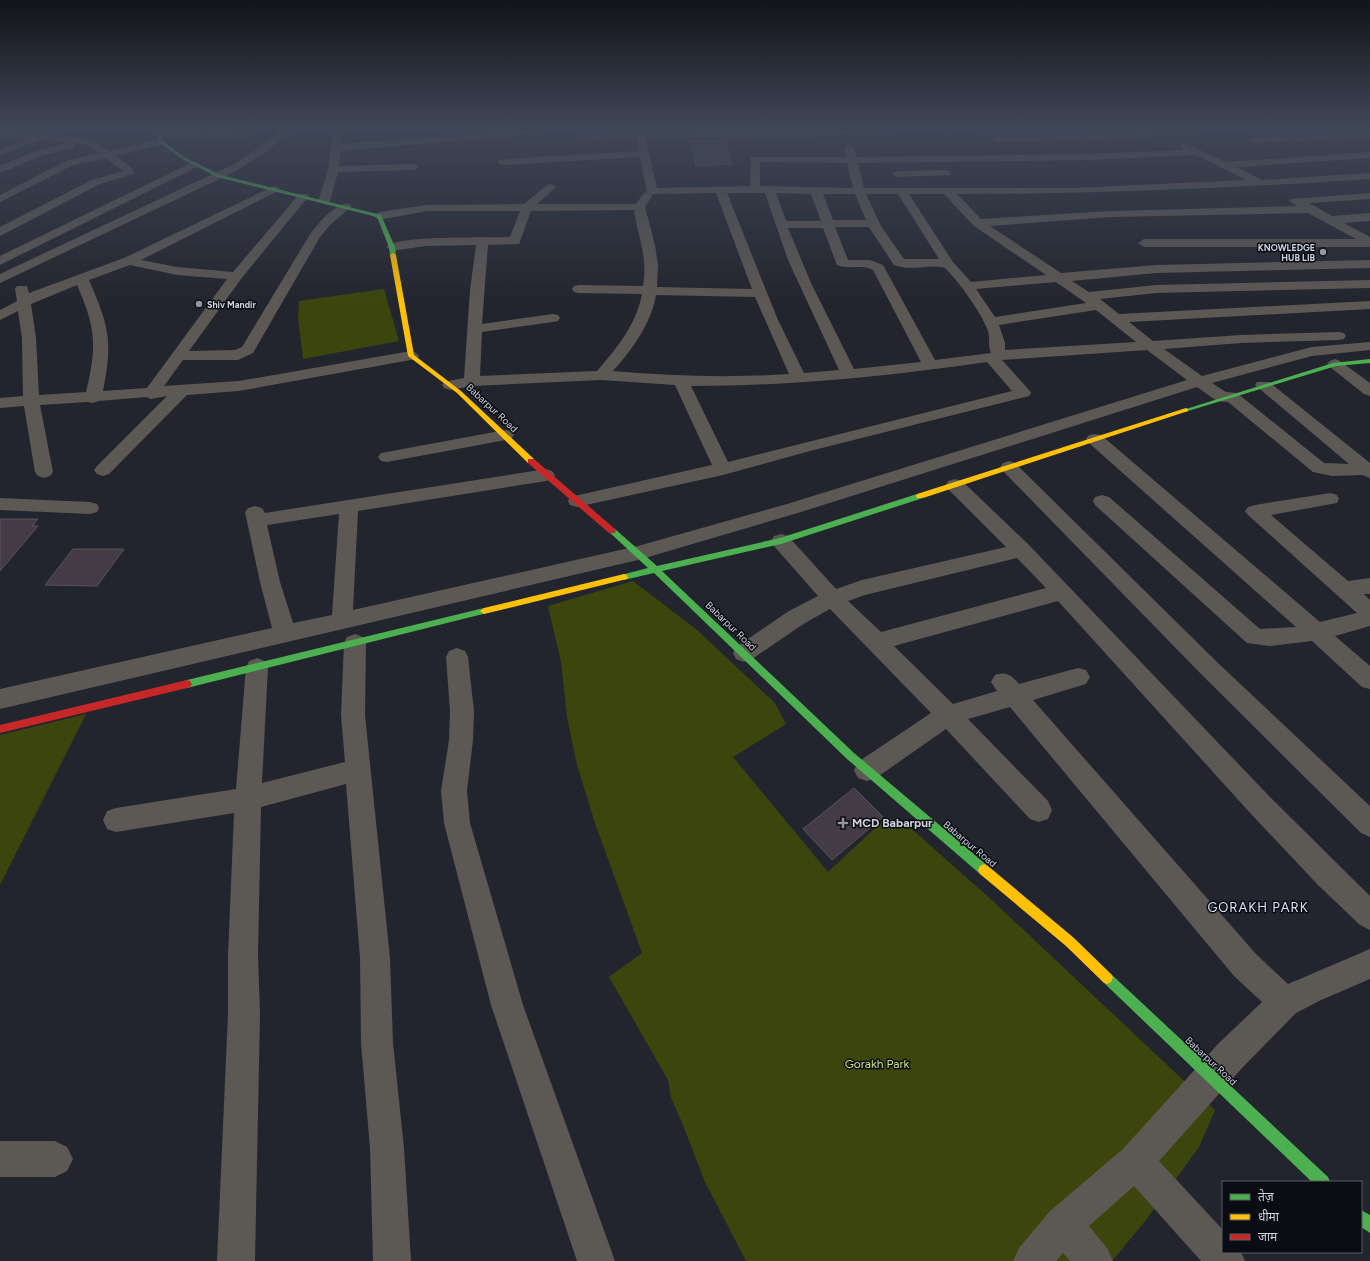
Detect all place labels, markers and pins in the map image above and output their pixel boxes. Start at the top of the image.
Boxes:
place label: KNOWLEDGE HUB LIB [1258,242,1315,263]
marker: KNOWLEDGE HUB LIB [1318,247,1328,257]
marker: Shiv Mandir [194,299,204,309]
place label: Shiv Mandir [207,299,256,310]
place label: MCD Babarpur [852,816,933,830]
marker: MCD Babarpur [837,817,849,829]

